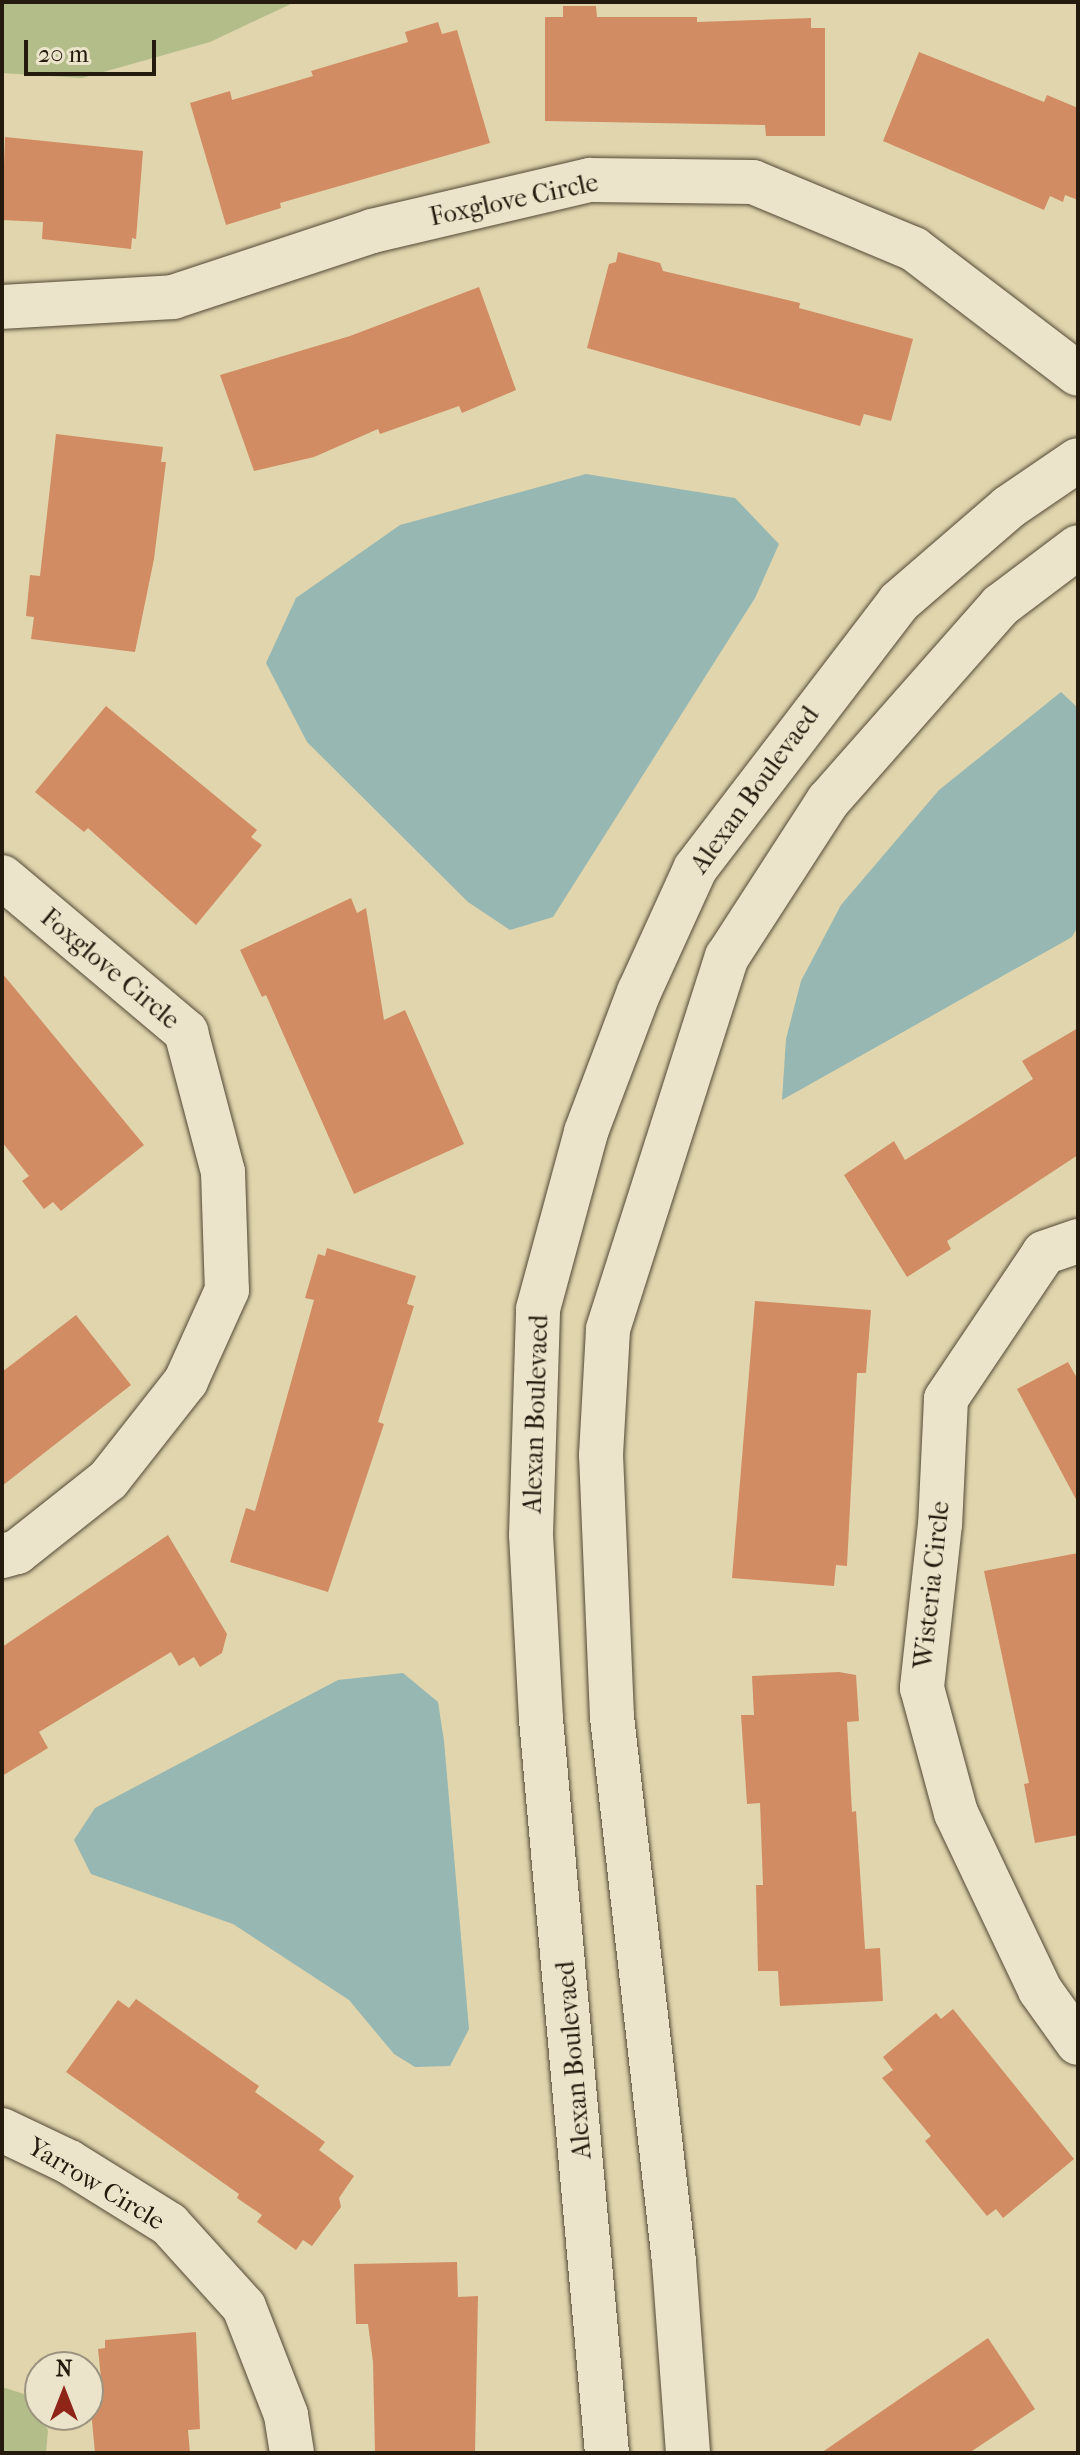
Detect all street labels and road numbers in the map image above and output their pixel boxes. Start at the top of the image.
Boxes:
street label: Foxglove Circle [427,167,601,233]
street label: Alexan Boulevaed [684,700,826,880]
street label: Foxglove Circle [34,902,186,1036]
street label: Alexan Boulevaed [517,1314,555,1514]
street label: Wisteria Circle [908,1500,956,1670]
street label: Alexan Boulevaed [550,1960,598,2160]
street label: Yarrow Circle [22,2131,170,2237]

